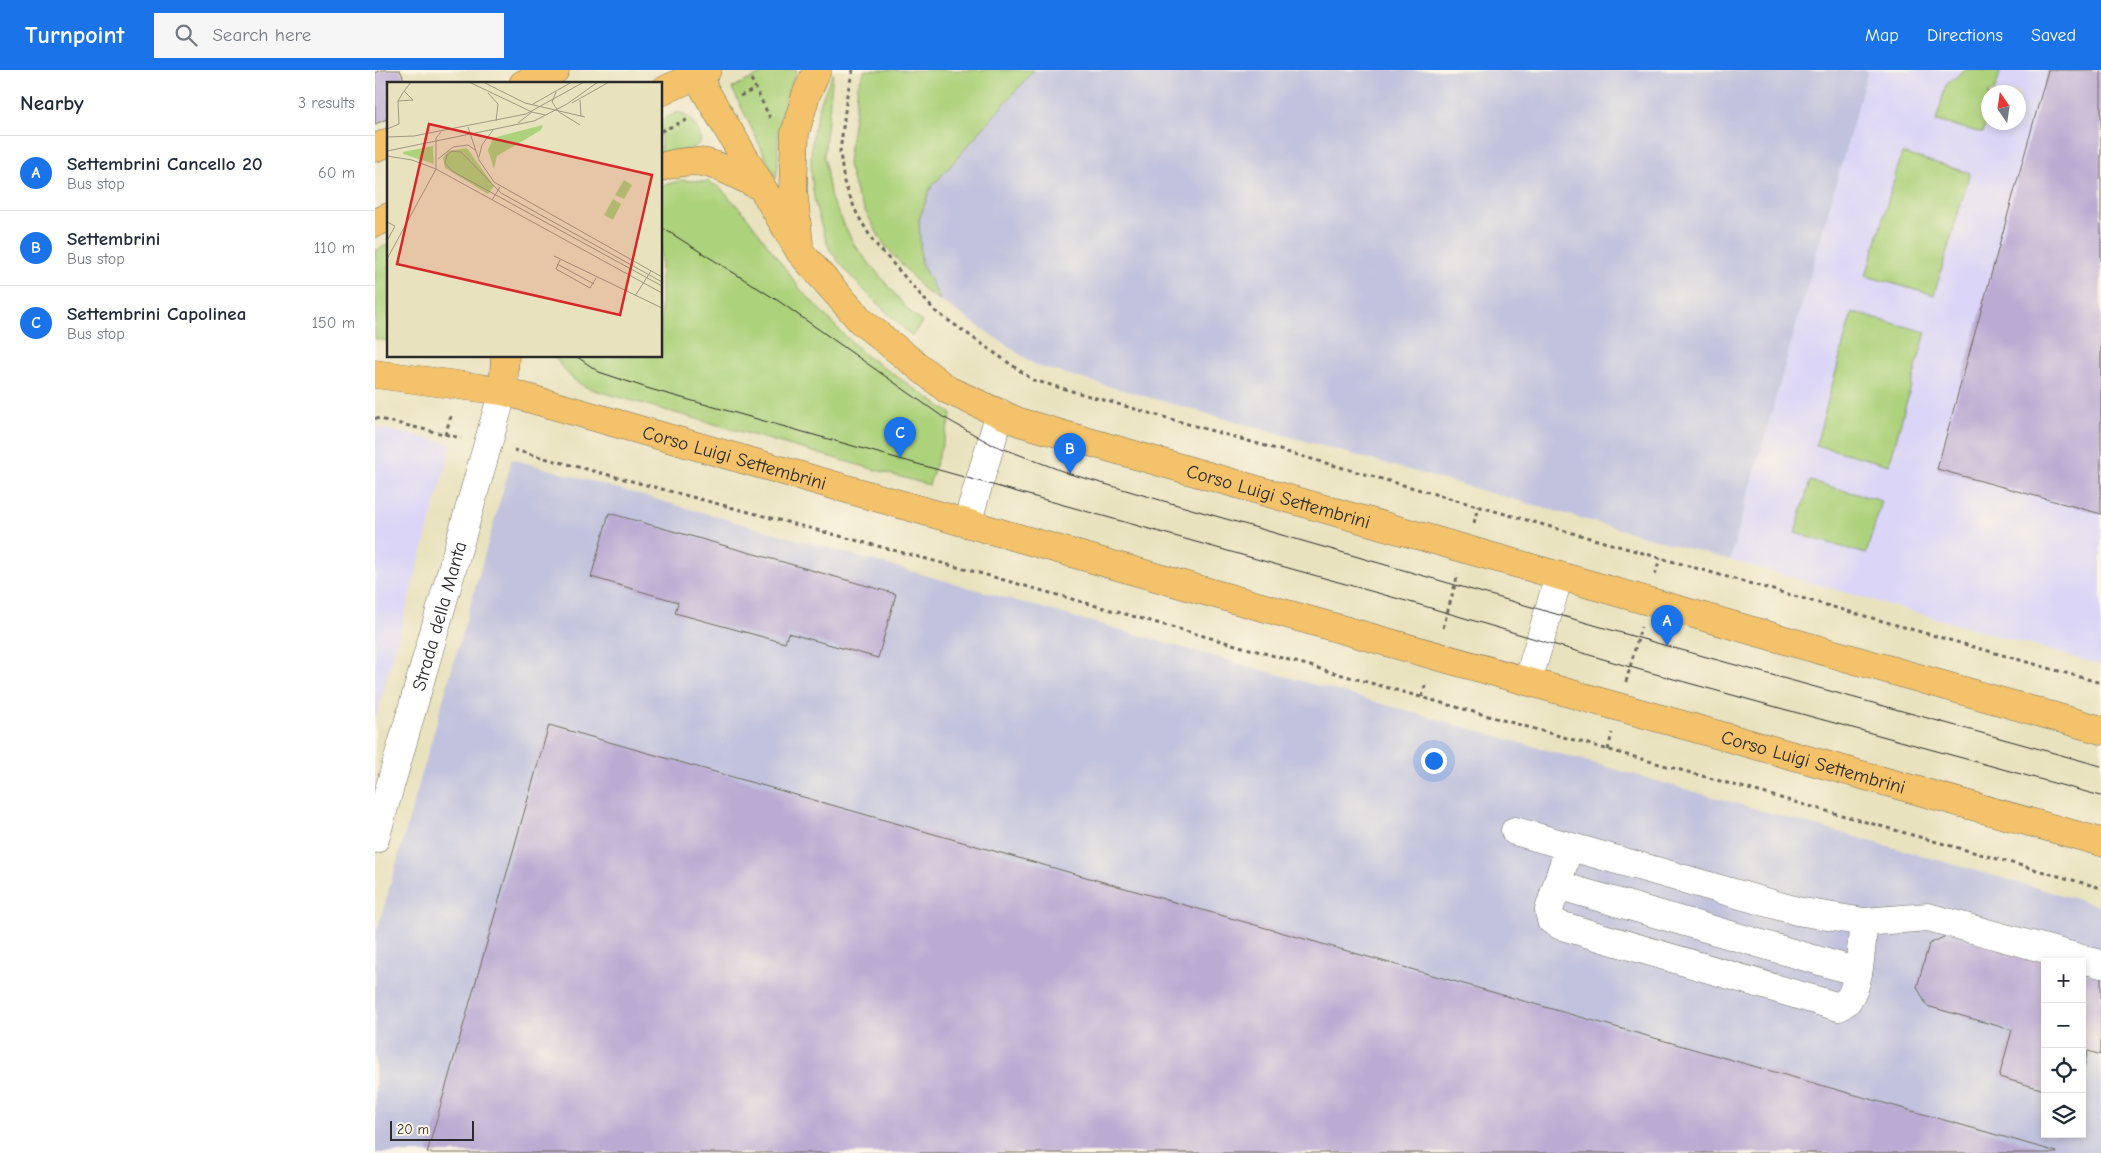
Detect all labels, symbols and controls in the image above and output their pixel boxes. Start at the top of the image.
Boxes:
search box [154,13,504,58]
text: Turnpoint [25,21,124,49]
icon: search [172,21,200,49]
text: Search here [212,24,311,46]
text: Map [1865,25,1899,46]
text: Directions [1927,25,2003,46]
text: Saved [2031,25,2076,46]
inset map [387,82,663,358]
north arrow [1981,85,2026,130]
text: Nearby [20,91,84,115]
text: 3 results [298,94,355,112]
text: Settembrini Cancello 20 [67,153,263,175]
text: A [32,164,40,182]
text: 60 m [318,164,355,182]
text: Bus stop [67,175,125,193]
text: Settembrini [67,228,160,250]
text: B [31,239,41,257]
text: 110 m [314,239,355,257]
text: Bus stop [67,250,125,268]
text: Settembrini Capolinea [67,303,246,325]
text: C [31,314,41,332]
text: 150 m [312,314,355,332]
text: Bus stop [67,325,125,343]
pin: C [884,417,916,458]
street label: Corso Luigi Settembrini [640,421,829,495]
pin: B [1054,433,1086,474]
street label: Corso Luigi Settembrini [1184,460,1373,533]
street label: Strada della Manta [408,539,471,693]
pin: A [1651,605,1683,646]
street label: Corso Luigi Settembrini [1719,726,1908,799]
your location [1421,748,1447,774]
map controls [2041,958,2086,1138]
button: + [2041,958,2086,1003]
button: − [2041,1003,2086,1048]
button: locate [2041,1048,2086,1093]
button: layers [2041,1093,2086,1138]
scale bar [390,1118,474,1141]
text: 20 m [397,1121,429,1138]

